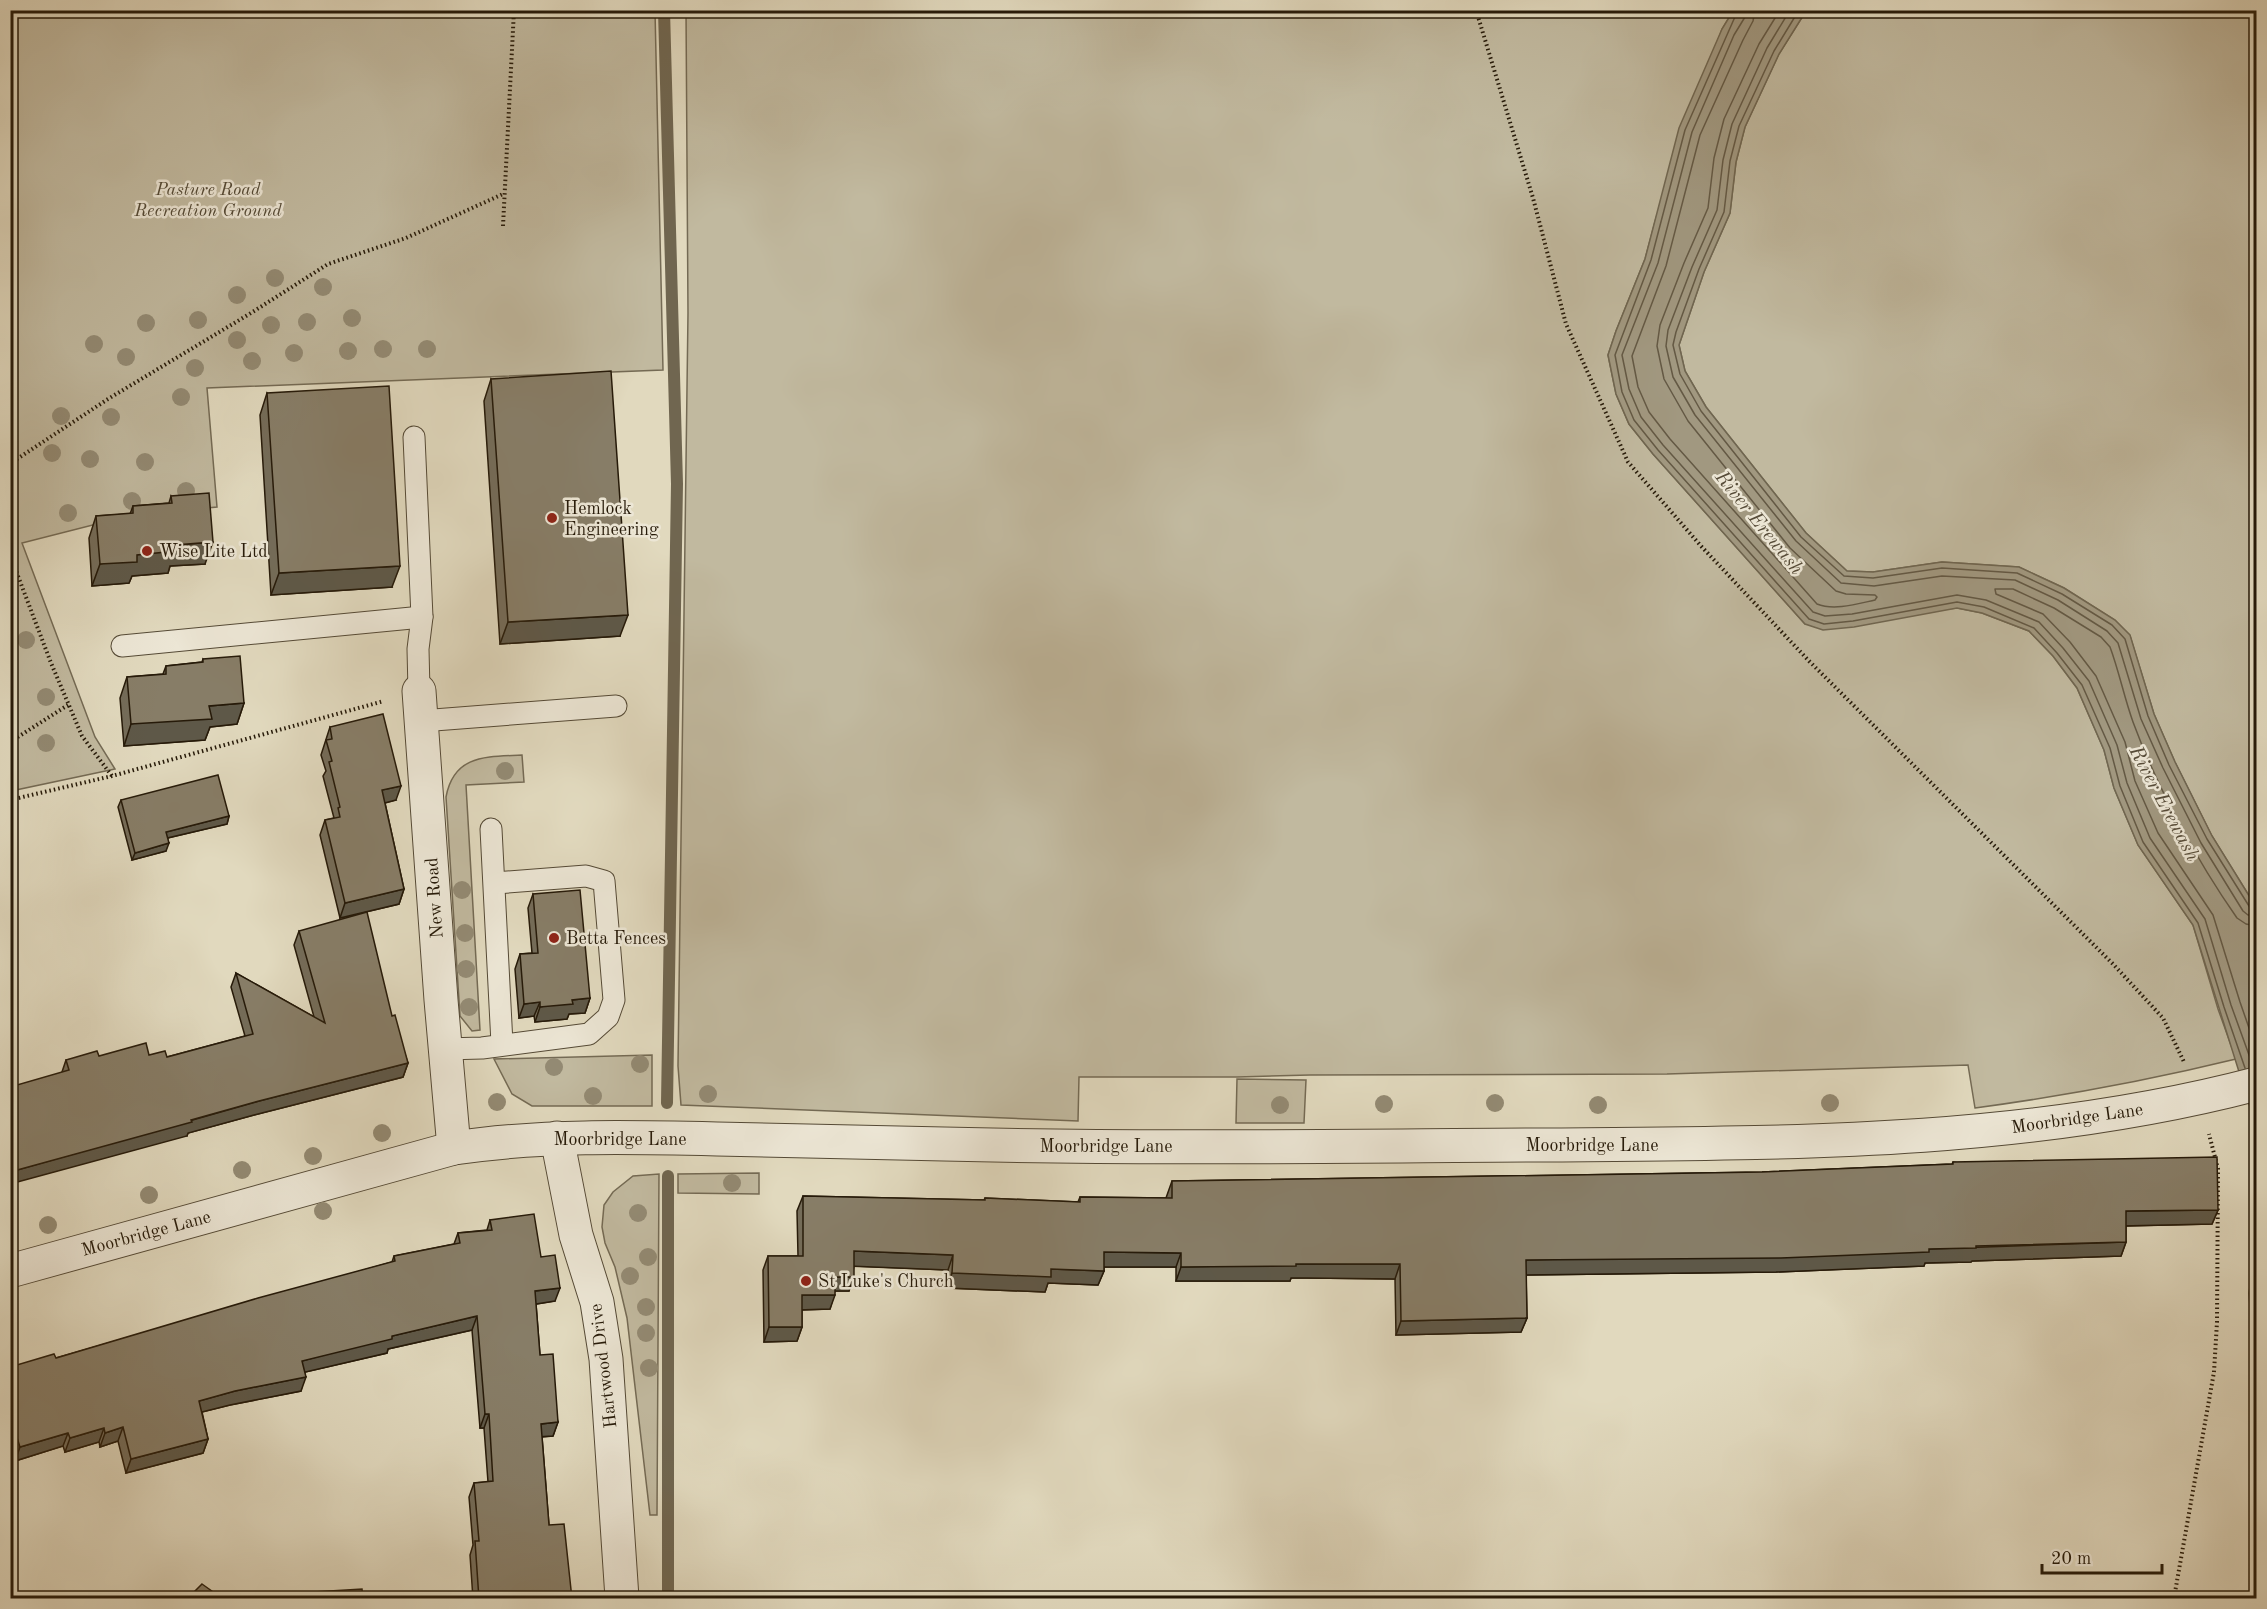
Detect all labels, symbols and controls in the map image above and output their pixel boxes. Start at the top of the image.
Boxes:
park label: Pasture Road Recreation Ground [133,181,282,220]
water label: River Erewash [1710,467,1806,579]
place label: Hemlock Engineering [564,500,659,539]
marker: Hemlock Engineering [545,511,559,525]
place label: Wise Lite Ltd [159,543,268,561]
marker: Wise Lite Ltd [140,544,154,558]
water label: River Erewash [2124,742,2202,865]
street label: New Road [423,857,447,939]
place label: Betta Fences [566,930,666,948]
marker: Betta Fences [547,931,561,945]
street label: Moorbridge Lane [2010,1101,2144,1137]
street label: Moorbridge Lane [553,1131,687,1149]
street label: Moorbridge Lane [1525,1137,1659,1155]
street label: Moorbridge Lane [1039,1138,1173,1156]
street label: Moorbridge Lane [80,1208,213,1260]
place label: St Luke's Church [818,1273,954,1291]
marker: St Luke's Church [799,1274,813,1288]
street label: Hartwood Drive [587,1303,621,1429]
scale bar [2042,1537,2162,1575]
text: 20 m [2051,1550,2091,1568]

